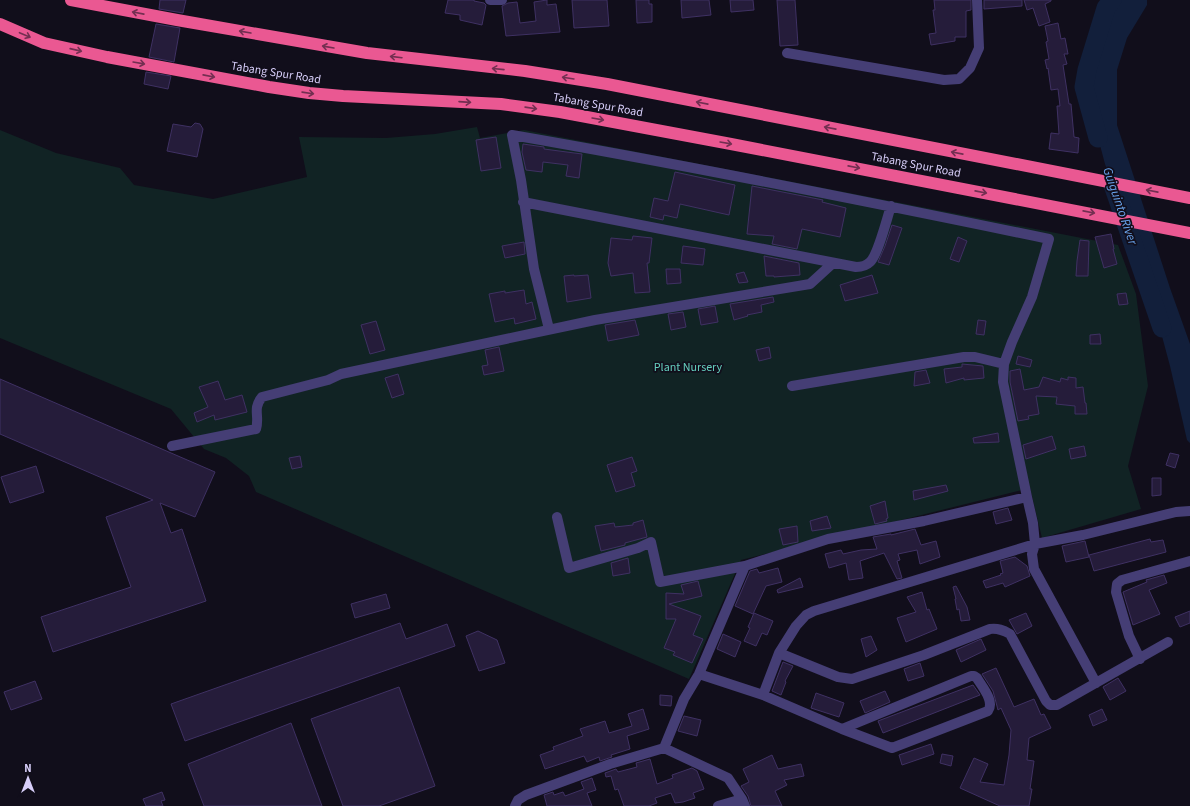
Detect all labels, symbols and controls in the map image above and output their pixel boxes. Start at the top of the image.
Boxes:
one-way arrow [132,9,145,17]
one-way arrow [239,28,252,36]
one-way arrow [19,31,31,39]
one-way arrow [322,42,335,50]
one-way arrow [69,46,82,54]
one-way arrow [390,53,403,61]
street label: Tabang Spur Road [230,57,322,89]
one-way arrow [132,59,145,67]
one-way arrow [492,65,505,72]
one-way arrow [202,72,215,80]
one-way arrow [562,74,575,82]
one-way arrow [301,89,314,97]
street label: Tabang Spur Road [552,89,644,121]
one-way arrow [458,98,471,106]
one-way arrow [696,99,709,107]
one-way arrow [524,104,537,112]
one-way arrow [591,116,604,124]
one-way arrow [824,123,837,131]
one-way arrow [719,139,732,147]
street label: Tabang Spur Road [870,148,962,182]
one-way arrow [951,148,964,156]
one-way arrow [847,163,860,171]
water label: Guiguinto River [1098,165,1142,248]
one-way arrow [1146,186,1159,194]
one-way arrow [974,188,987,196]
one-way arrow [1082,209,1095,217]
park label: Plant Nursery [654,359,723,376]
north arrow [8,758,48,798]
text: N [24,761,32,776]

